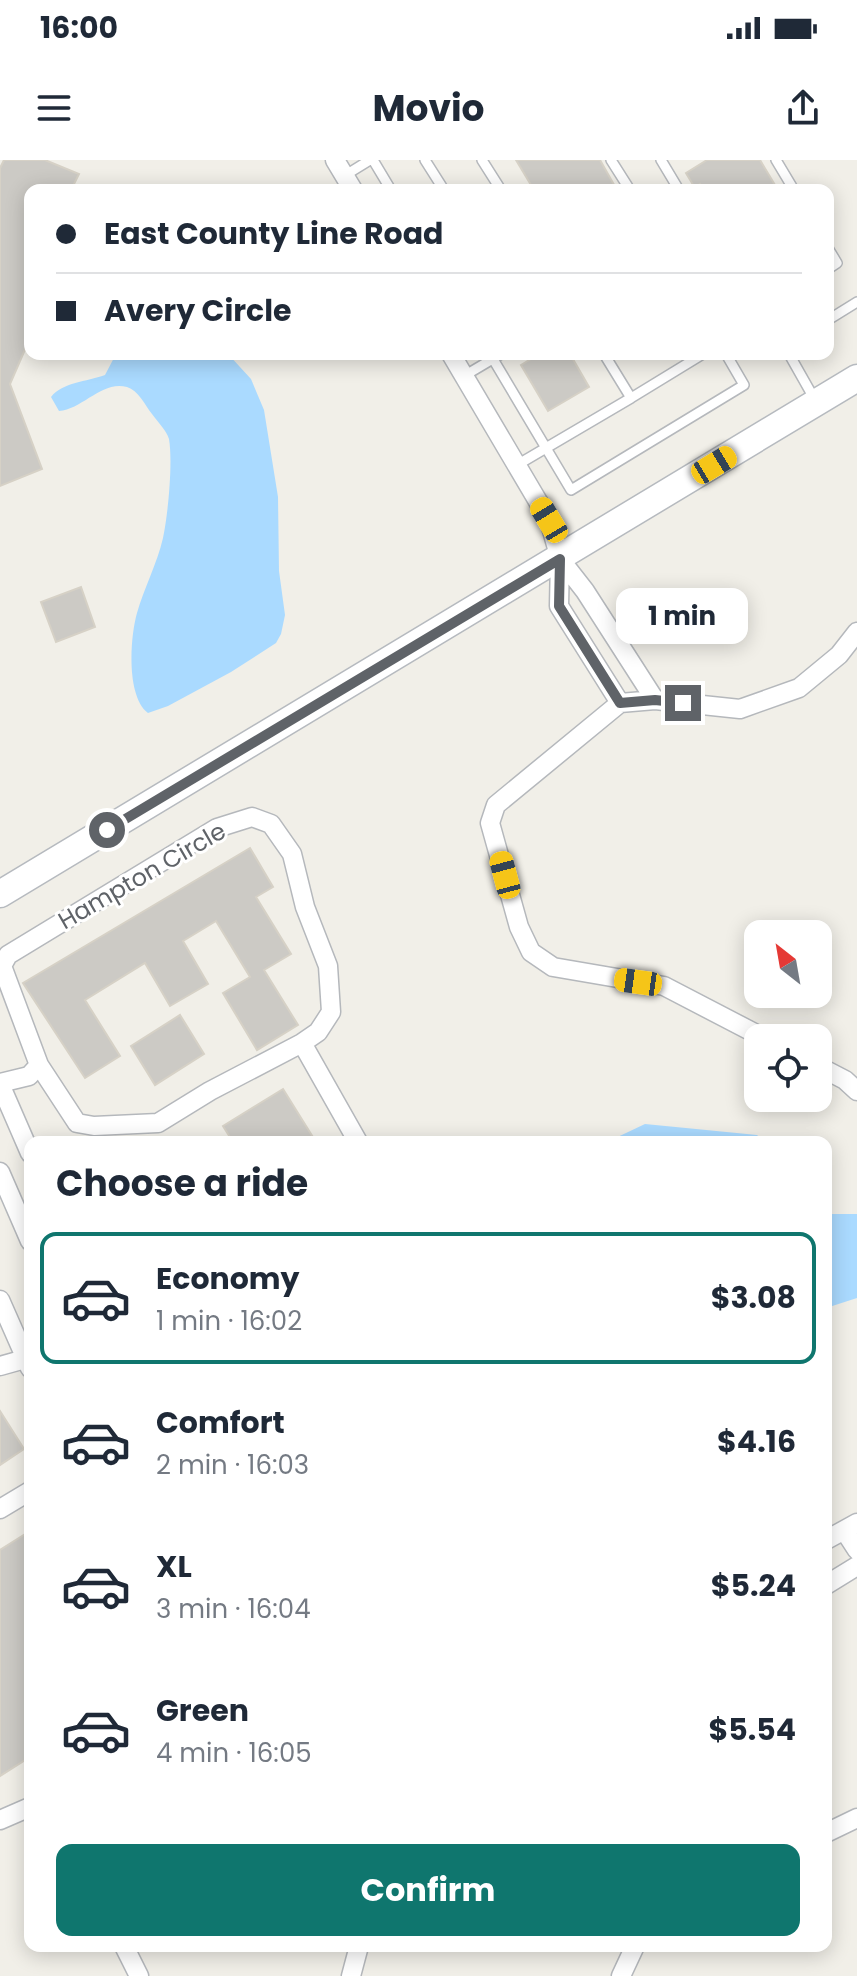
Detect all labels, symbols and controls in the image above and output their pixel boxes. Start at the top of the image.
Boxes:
text: 16:00 [40,6,118,49]
text: Movio [372,83,485,134]
icon: menu [32,86,76,130]
icon: share [781,86,825,130]
text: East County Line Road [104,212,443,255]
text: Avery Circle [104,289,292,332]
car [687,442,741,488]
car [526,493,572,547]
callout: 1 min [617,587,749,643]
text: 1 min [648,598,716,634]
route end [665,685,701,721]
route start [89,812,125,848]
street label: Hampton Circle [52,814,232,937]
car [487,849,523,901]
north arrow [744,920,832,1008]
map controls [744,920,832,1112]
car [613,967,663,997]
button: locate [744,1024,832,1112]
text: Choose a ride [56,1158,308,1209]
text: Economy [156,1257,300,1300]
icon: car [60,1262,132,1334]
text: $3.08 [711,1276,796,1319]
text: 1 min · 16:02 [156,1303,302,1339]
text: Comfort [156,1401,285,1444]
icon: car [60,1406,132,1478]
text: $4.16 [717,1420,796,1463]
text: 2 min · 16:03 [156,1447,309,1483]
text: XL [156,1545,192,1588]
icon: car [60,1550,132,1622]
text: $5.24 [711,1564,796,1607]
text: 3 min · 16:04 [156,1591,311,1627]
text: Green [156,1689,249,1732]
icon: car [60,1694,132,1766]
text: $5.54 [708,1708,796,1751]
text: 4 min · 16:05 [156,1735,312,1771]
button: Confirm [56,1844,800,1936]

